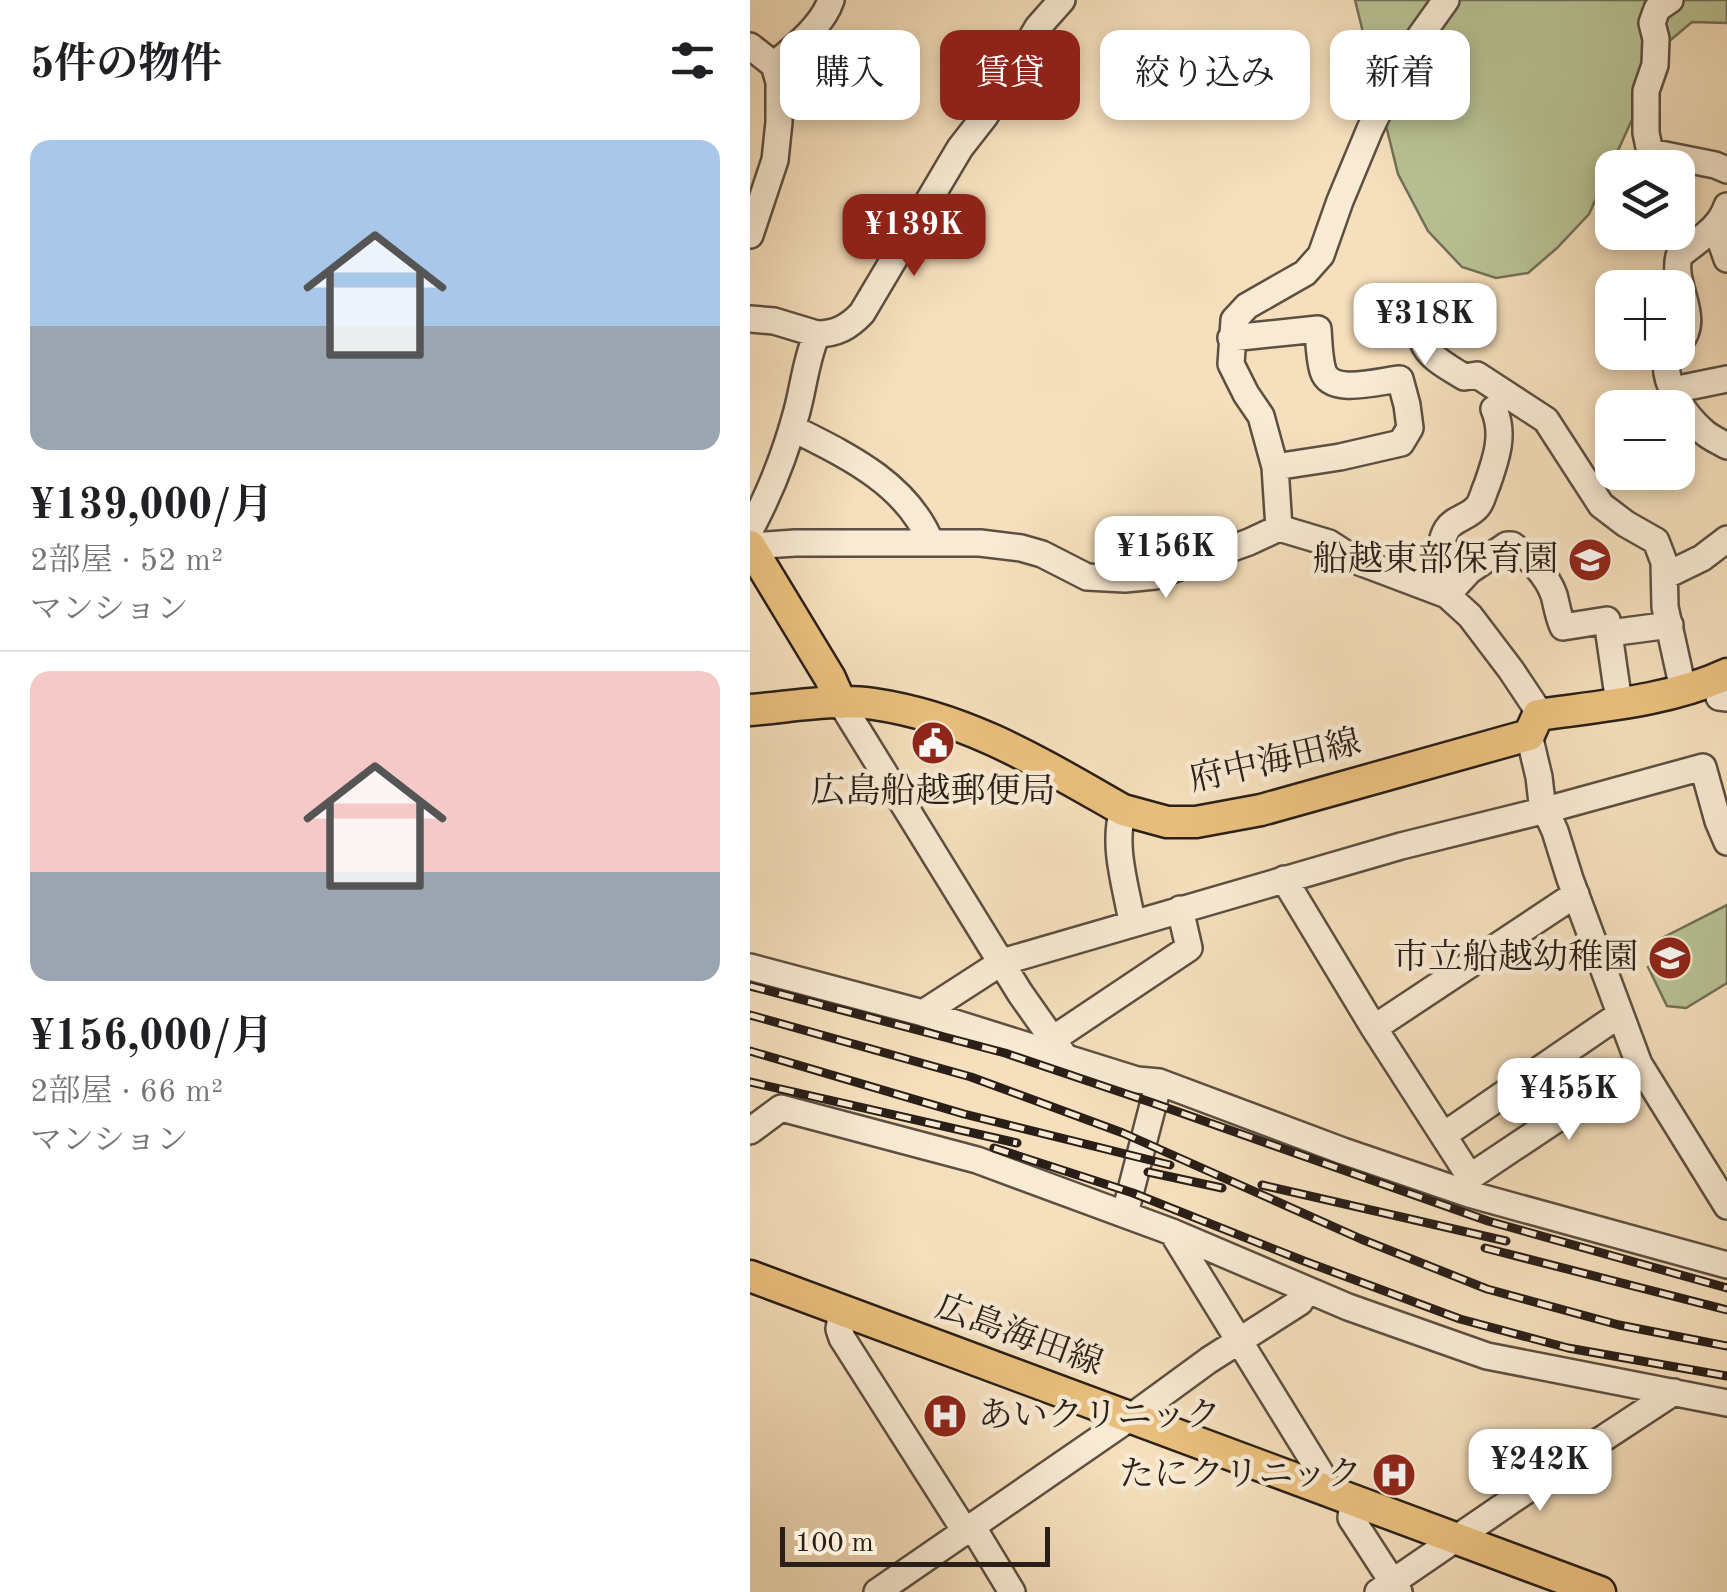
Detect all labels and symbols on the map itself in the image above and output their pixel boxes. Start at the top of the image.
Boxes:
pin: ¥139K [844,194,984,279]
pin: ¥318K [1355,283,1495,368]
pin: ¥156K [1096,516,1236,601]
school or university icon: 船越東部保育園 [1567,537,1613,583]
place label: 船越東部保育園 [1313,540,1558,578]
public building icon: 広島船越郵便局 [910,720,956,766]
street label: 府中海田線 [1185,722,1364,799]
place label: 広島船越郵便局 [810,772,1056,810]
school or university icon: 市立船越幼稚園 [1647,935,1693,981]
place label: 市立船越幼稚園 [1393,938,1638,976]
pin: ¥455K [1499,1058,1639,1143]
street label: 広島海田線 [931,1287,1108,1382]
hospital icon: あいクリニック [922,1393,968,1439]
place label: あいクリニック [978,1398,1221,1434]
pin: ¥242K [1470,1429,1610,1514]
hospital icon: たにクリニック [1371,1452,1417,1498]
place label: たにクリニック [1119,1457,1362,1493]
scale bar [780,1522,1050,1566]

